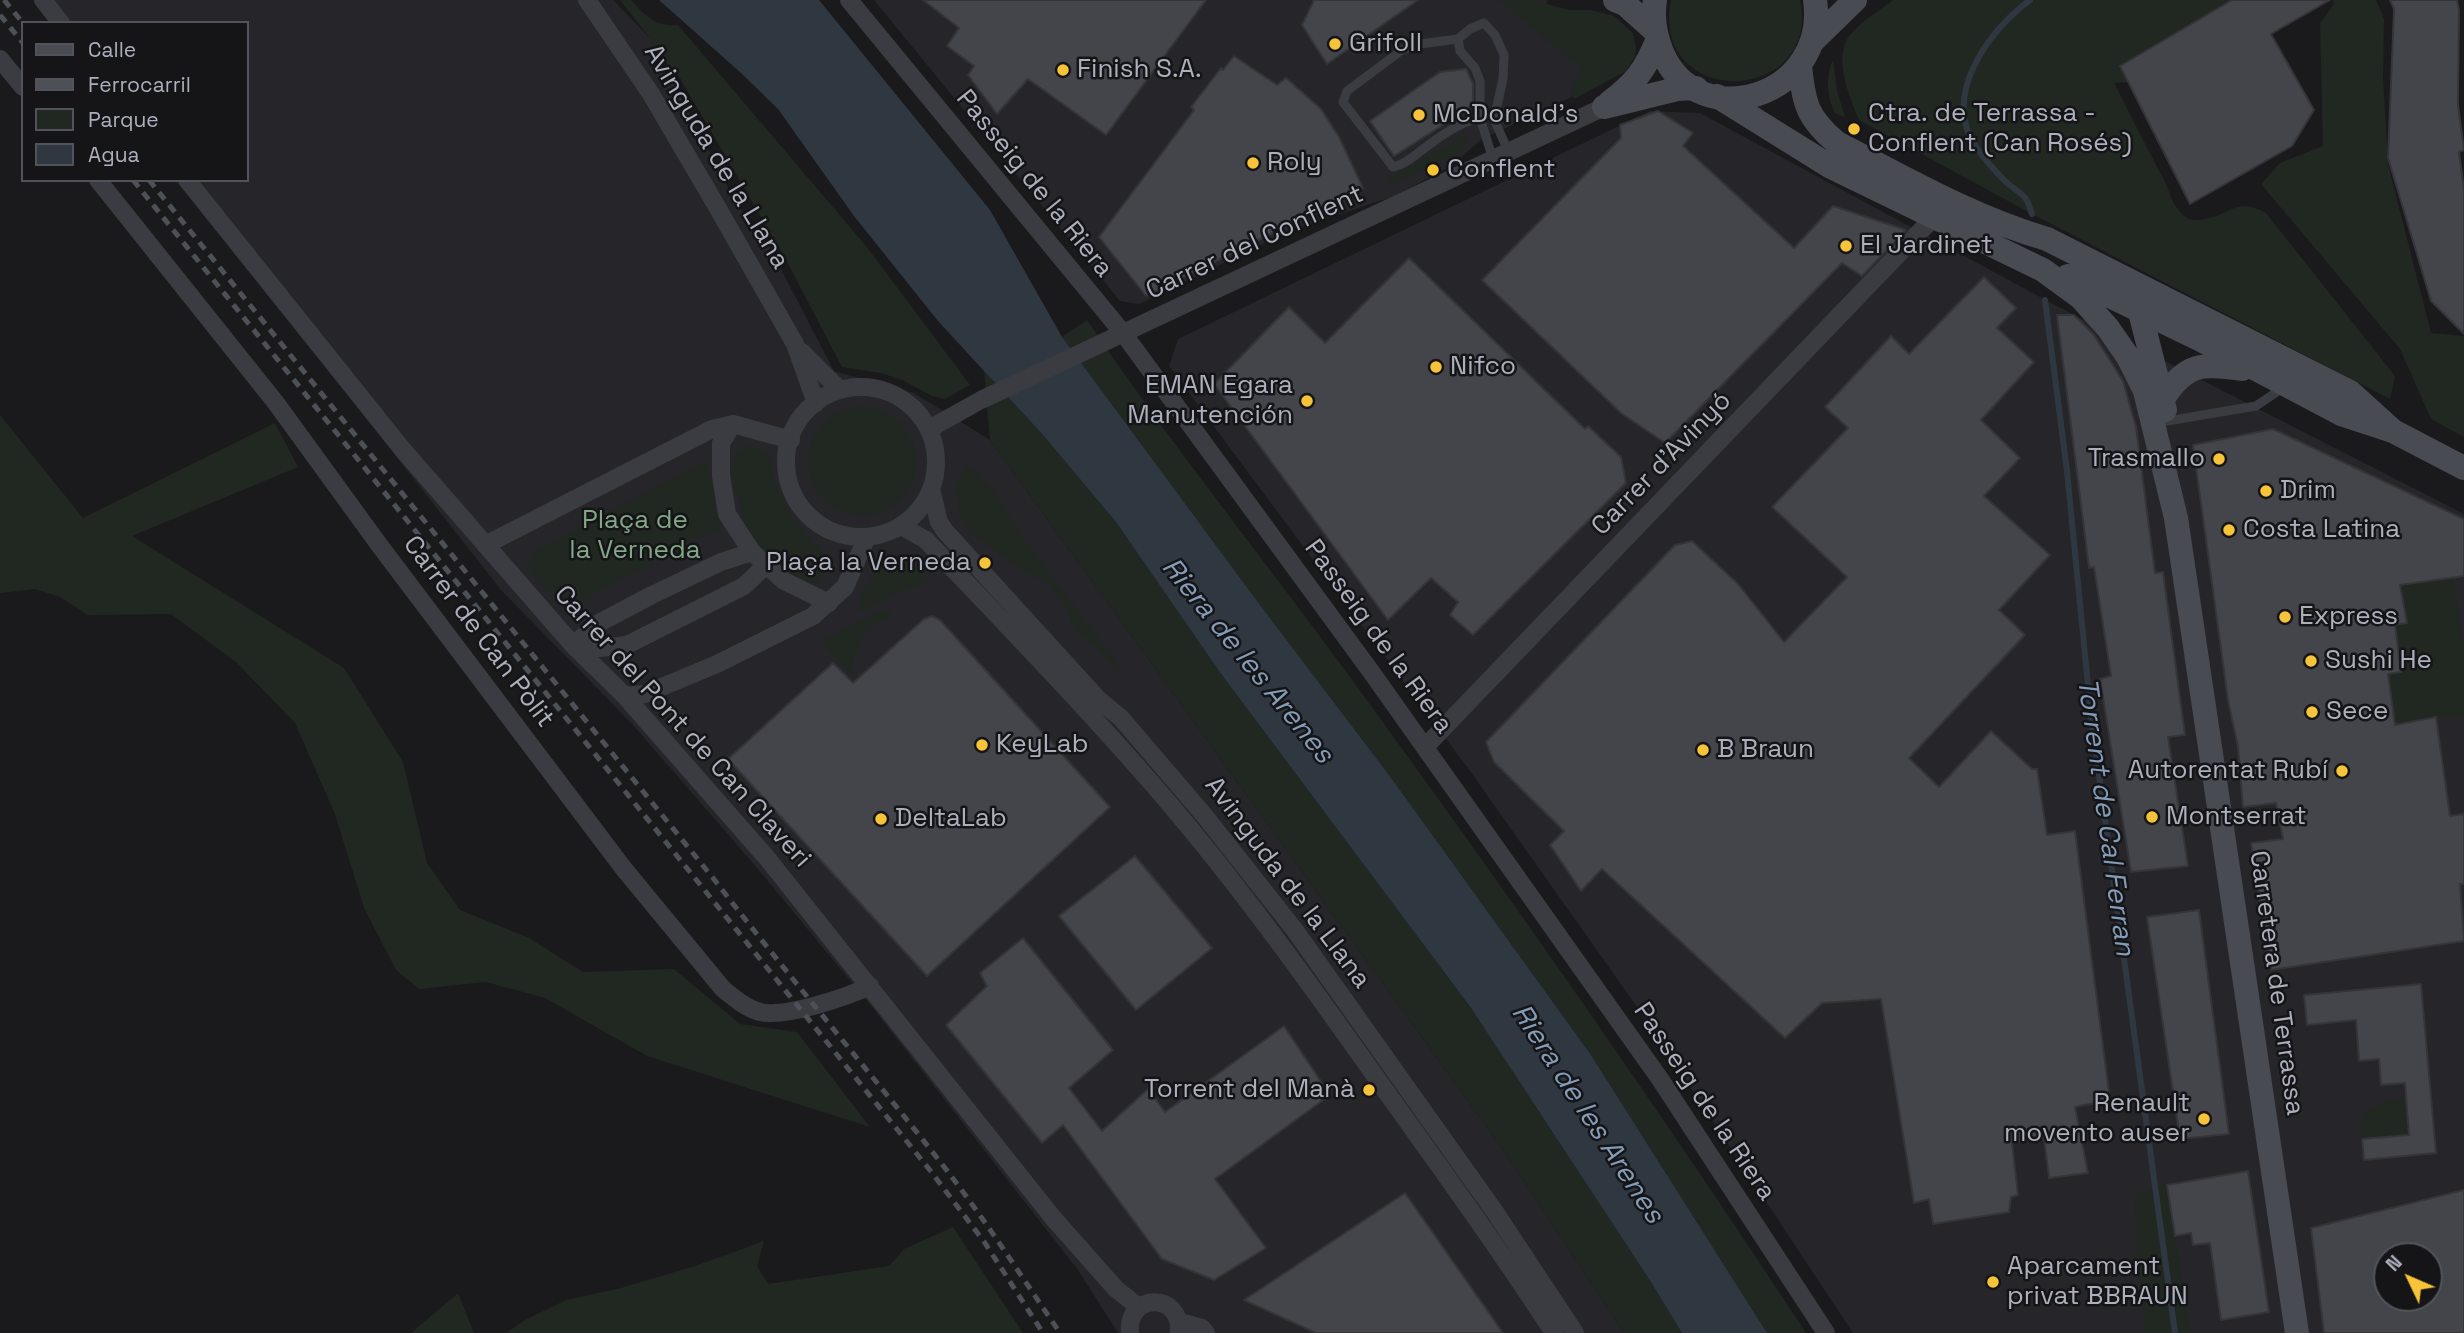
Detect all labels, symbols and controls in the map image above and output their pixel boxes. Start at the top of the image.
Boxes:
legend [21,21,248,182]
place label: Grifoll [1349,28,1422,60]
text: Calle [88,36,136,63]
marker: Grifoll [1327,36,1343,52]
street label: Avinguda de la Llana [637,39,795,275]
place label: Finish S.A. [1077,54,1202,86]
marker: Finish S.A. [1055,62,1071,78]
text: Ferrocarril [88,71,191,98]
street label: Passeig de la Riera [949,84,1119,284]
place label: Ctra. de Terrassa - Conflent (Can Rosés) [1868,98,2132,160]
place label: McDonald's [1433,99,1578,131]
text: Parque [88,106,159,133]
marker: McDonald's [1411,107,1427,123]
marker: Ctra. de Terrassa - Conflent (Can Rosés) [1846,121,1862,137]
text: Agua [88,141,140,168]
place label: Roly [1267,147,1322,179]
place label: Conflent [1447,154,1555,186]
marker: Roly [1245,155,1261,171]
marker: Conflent [1425,162,1441,178]
street label: Carrer del Conflent [1141,179,1369,307]
place label: El Jardinet [1860,230,1993,262]
marker: El Jardinet [1838,238,1854,254]
place label: Nifco [1450,351,1516,383]
marker: Nifco [1428,359,1444,375]
place label: EMAN Egara Manutención [1127,370,1293,432]
street label: Carrer d'Avinyó [1586,386,1738,542]
marker: EMAN Egara Manutención [1299,393,1315,409]
place label: Trasmallo [2088,443,2205,475]
marker: Trasmallo [2211,451,2227,467]
place label: Drim [2280,475,2336,507]
marker: Drim [2258,483,2274,499]
park label: Plaça de la Verneda [569,505,701,566]
place label: Costa Latina [2243,514,2400,546]
marker: Costa Latina [2221,522,2237,538]
street label: Carrer de Can Pòlit [396,530,560,734]
street label: Passeig de la Riera [1297,534,1459,740]
place label: Plaça la Verneda [766,547,971,579]
water label: Riera de les Arenes [1154,552,1340,770]
marker: Plaça la Verneda [977,555,993,571]
street label: Carrer del Pont de Can Claveri [547,580,817,874]
place label: Express [2299,601,2398,633]
marker: Express [2277,609,2293,625]
place label: Sushi He [2325,645,2432,677]
marker: Sushi He [2303,653,2319,669]
water label: Torrent de Cal Ferran [2069,676,2141,958]
place label: Sece [2326,696,2388,728]
marker: Sece [2304,704,2320,720]
place label: KeyLab [996,729,1089,761]
place label: B Braun [1717,734,1814,766]
marker: KeyLab [974,737,990,753]
marker: B Braun [1695,742,1711,758]
place label: Autorentat Rubí [2128,755,2328,787]
marker: Autorentat Rubí [2334,763,2350,779]
street label: Avinguda de la Llana [1197,771,1377,995]
place label: Montserrat [2166,801,2306,833]
place label: DeltaLab [895,803,1007,835]
marker: Montserrat [2144,809,2160,825]
marker: DeltaLab [873,811,889,827]
street label: Carretera de Terrassa [2242,849,2310,1117]
street label: Passeig de la Riera [1626,997,1782,1207]
water label: Riera de les Arenes [1504,998,1670,1230]
place label: Torrent del Manà [1144,1074,1355,1106]
marker: Torrent del Manà [1361,1082,1377,1098]
place label: Renault movento auser [2004,1088,2190,1150]
marker: Renault movento auser [2196,1111,2212,1127]
north arrow [2373,1242,2443,1312]
text: N [2381,1250,2407,1277]
place label: Aparcament privat BBRAUN [2007,1251,2188,1312]
marker: Aparcament privat BBRAUN [1985,1274,2001,1290]

